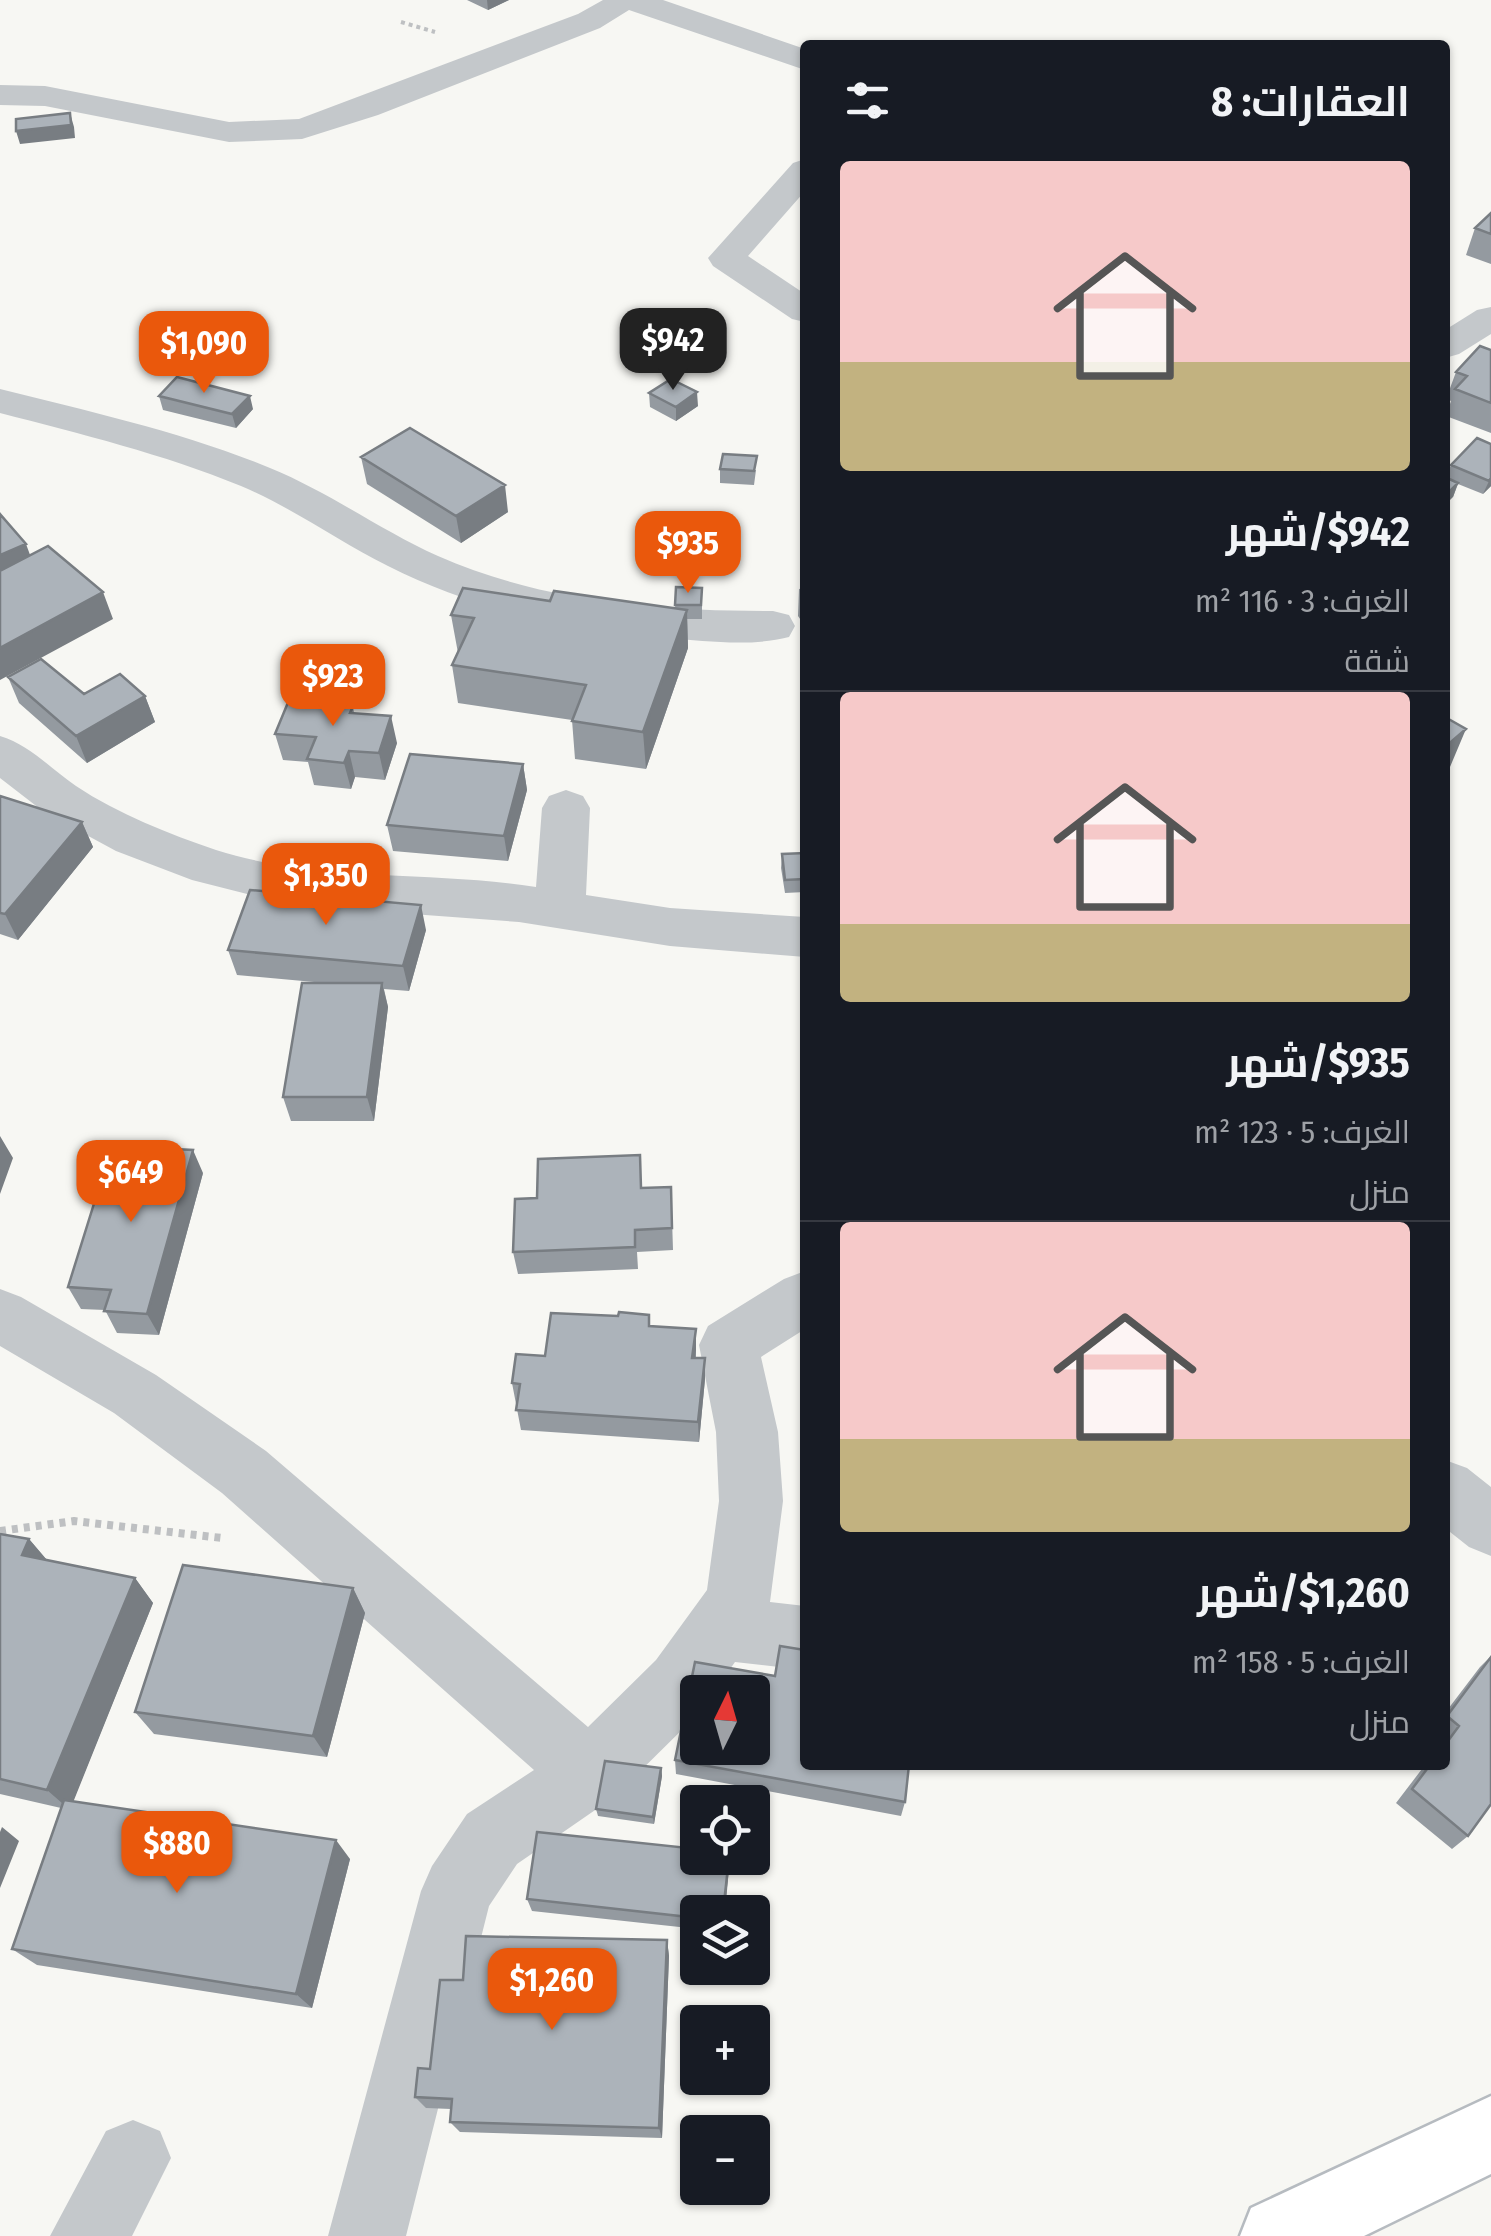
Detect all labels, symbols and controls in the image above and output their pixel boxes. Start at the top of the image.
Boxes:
icon: filters [840,73,895,128]
text: العقارات: 8 [1211,77,1410,127]
icon: home [1035,226,1215,406]
pin: $942 [614,308,732,393]
pin: $1,090 [123,311,285,396]
text: $942 [642,321,704,359]
text: $1,090 [161,324,247,362]
text: $942/شهر [1226,507,1410,557]
pin: $935 [629,511,747,596]
text: $935 [657,524,719,562]
text: الغرف: 3 · 116 m² [1195,582,1410,620]
text: شقة [1345,642,1410,680]
pin: $923 [274,644,392,729]
text: $923 [302,657,364,695]
icon: home [1035,757,1215,937]
pin: $1,350 [245,843,407,928]
text: $1,350 [284,856,368,894]
text: $935/شهر [1227,1038,1410,1088]
text: الغرف: 5 · 123 m² [1194,1113,1410,1151]
pin: $649 [72,1140,190,1225]
text: $649 [98,1153,164,1191]
text: منزل [1349,1173,1410,1211]
icon: home [1035,1287,1215,1467]
text: $1,260/شهر [1197,1568,1410,1618]
text: الغرف: 5 · 158 m² [1192,1643,1410,1681]
north arrow [680,1675,770,1765]
map controls [680,1675,770,2205]
text: منزل [1349,1703,1410,1741]
button: locate [680,1785,770,1875]
pin: $880 [118,1811,236,1896]
text: $880 [143,1824,211,1862]
button: layers [680,1895,770,1985]
pin: $1,260 [471,1948,633,2033]
text: $1,260 [510,1961,594,1999]
button: + [680,2005,770,2095]
button: − [680,2115,770,2205]

